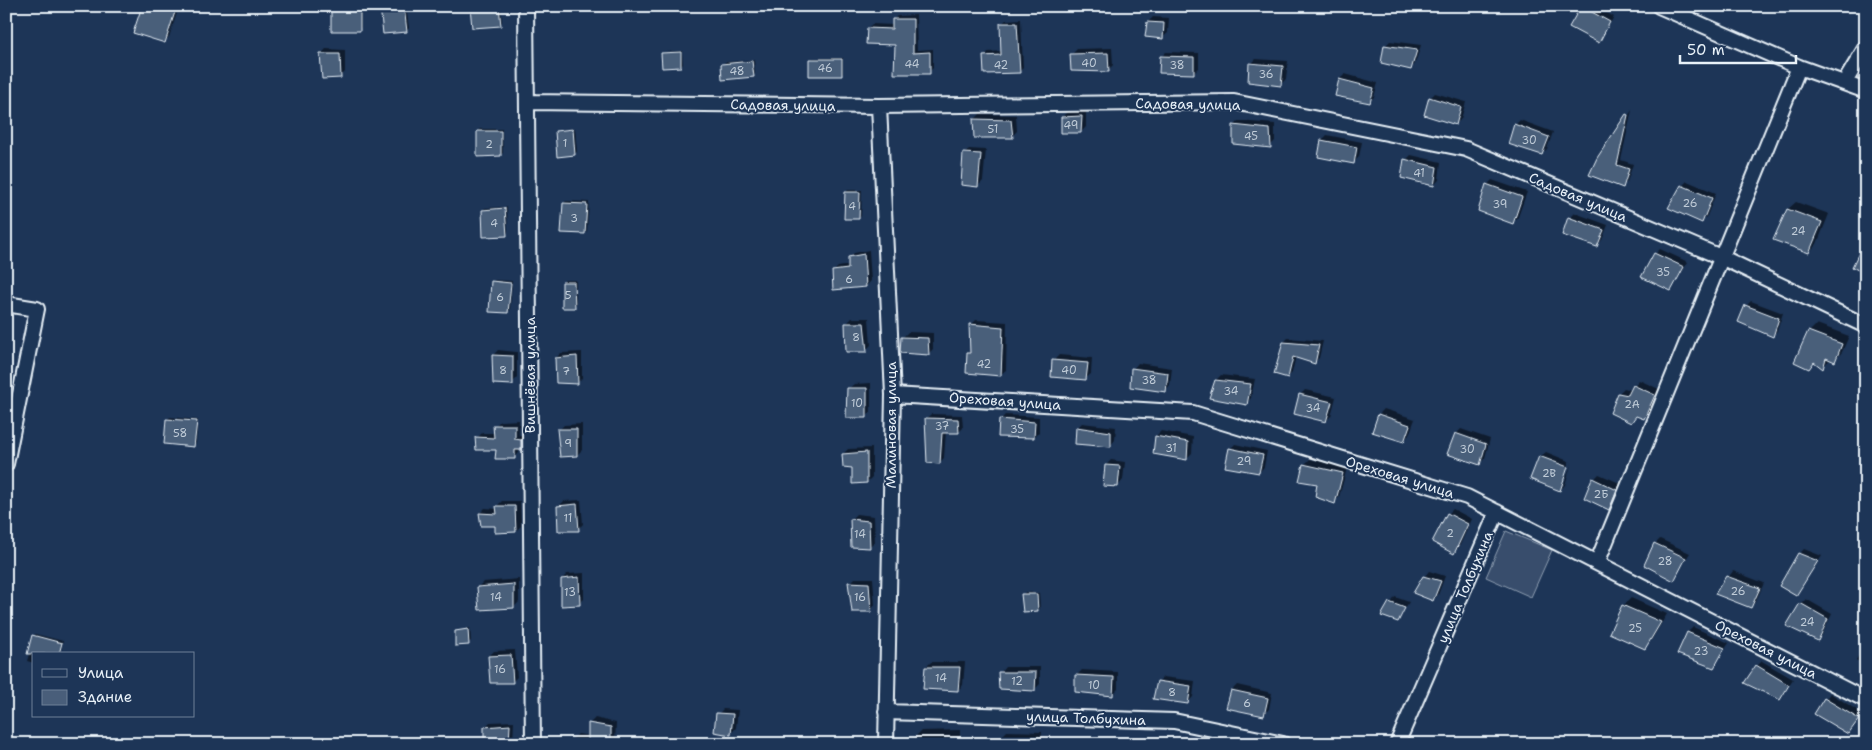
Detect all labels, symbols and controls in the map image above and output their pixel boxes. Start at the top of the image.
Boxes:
scale bar [1680,32,1796,64]
text: 50 m [1687,40,1725,60]
house number: 40 [1081,56,1097,71]
house number: 44 [904,57,920,72]
house number: 42 [994,58,1008,73]
house number: 38 [1169,58,1185,73]
house number: 46 [817,61,833,76]
house number: 48 [729,64,745,79]
house number: 36 [1258,67,1274,82]
street label: Садовая улица [1135,94,1241,114]
street label: Садовая улица [730,95,836,115]
house number: 49 [1064,118,1078,133]
house number: 51 [988,122,998,137]
house number: 45 [1244,129,1258,144]
house number: 30 [1521,133,1537,148]
house number: 1 [563,136,567,151]
house number: 2 [485,137,493,152]
house number: 41 [1413,166,1425,181]
street label: Садовая улица [1526,168,1630,226]
house number: 26 [1683,196,1697,211]
house number: 39 [1493,197,1507,212]
house number: 4 [848,199,856,214]
house number: 3 [570,211,578,226]
house number: 4 [490,216,498,231]
house number: 24 [1791,224,1806,239]
house number: 35 [1656,265,1670,280]
house number: 6 [845,272,853,287]
house number: 5 [565,288,572,303]
house number: 6 [496,290,504,305]
street label: Вишнёвая улица [521,317,539,433]
house number: 8 [852,330,860,345]
house number: 42 [977,357,991,372]
street label: Малиновая улица [882,361,900,488]
house number: 8 [499,363,507,378]
house number: 40 [1061,363,1077,378]
house number: 7 [562,364,570,379]
house number: 38 [1141,373,1157,388]
house number: 34 [1224,384,1239,399]
street label: Ореховая улица [948,388,1062,414]
house number: 10 [851,396,863,411]
house number: 2А [1624,397,1640,412]
house number: 34 [1306,401,1321,416]
house number: 37 [935,419,950,434]
house number: 35 [1010,422,1024,437]
house number: 58 [173,426,187,441]
house number: 9 [564,436,572,451]
house number: 31 [1165,441,1177,456]
house number: 30 [1459,442,1475,457]
street label: Ореховая улица [1344,452,1457,502]
house number: 29 [1237,454,1251,469]
house number: 2В [1542,466,1557,481]
house number: 2Б [1594,487,1608,502]
house number: 11 [564,511,572,526]
house number: 2 [1446,526,1454,541]
house number: 14 [854,527,866,542]
street label: улица Толбухина [1433,528,1497,646]
house number: 28 [1657,554,1673,569]
house number: 26 [1731,584,1745,599]
house number: 13 [564,585,576,600]
house number: 14 [490,590,502,605]
house number: 16 [854,590,866,605]
street label: Ореховая улица [1712,615,1820,683]
house number: 24 [1800,615,1815,630]
house number: 25 [1628,621,1642,636]
house number: 23 [1694,644,1708,659]
legend [32,652,195,718]
house number: 16 [494,662,506,677]
text: Улица [78,663,124,683]
house number: 14 [935,671,947,686]
house number: 12 [1011,674,1023,689]
house number: 10 [1088,678,1100,693]
house number: 8 [1168,685,1176,700]
text: Здание [78,687,132,707]
house number: 6 [1243,696,1251,711]
street label: улица Толбухина [1026,707,1147,729]

